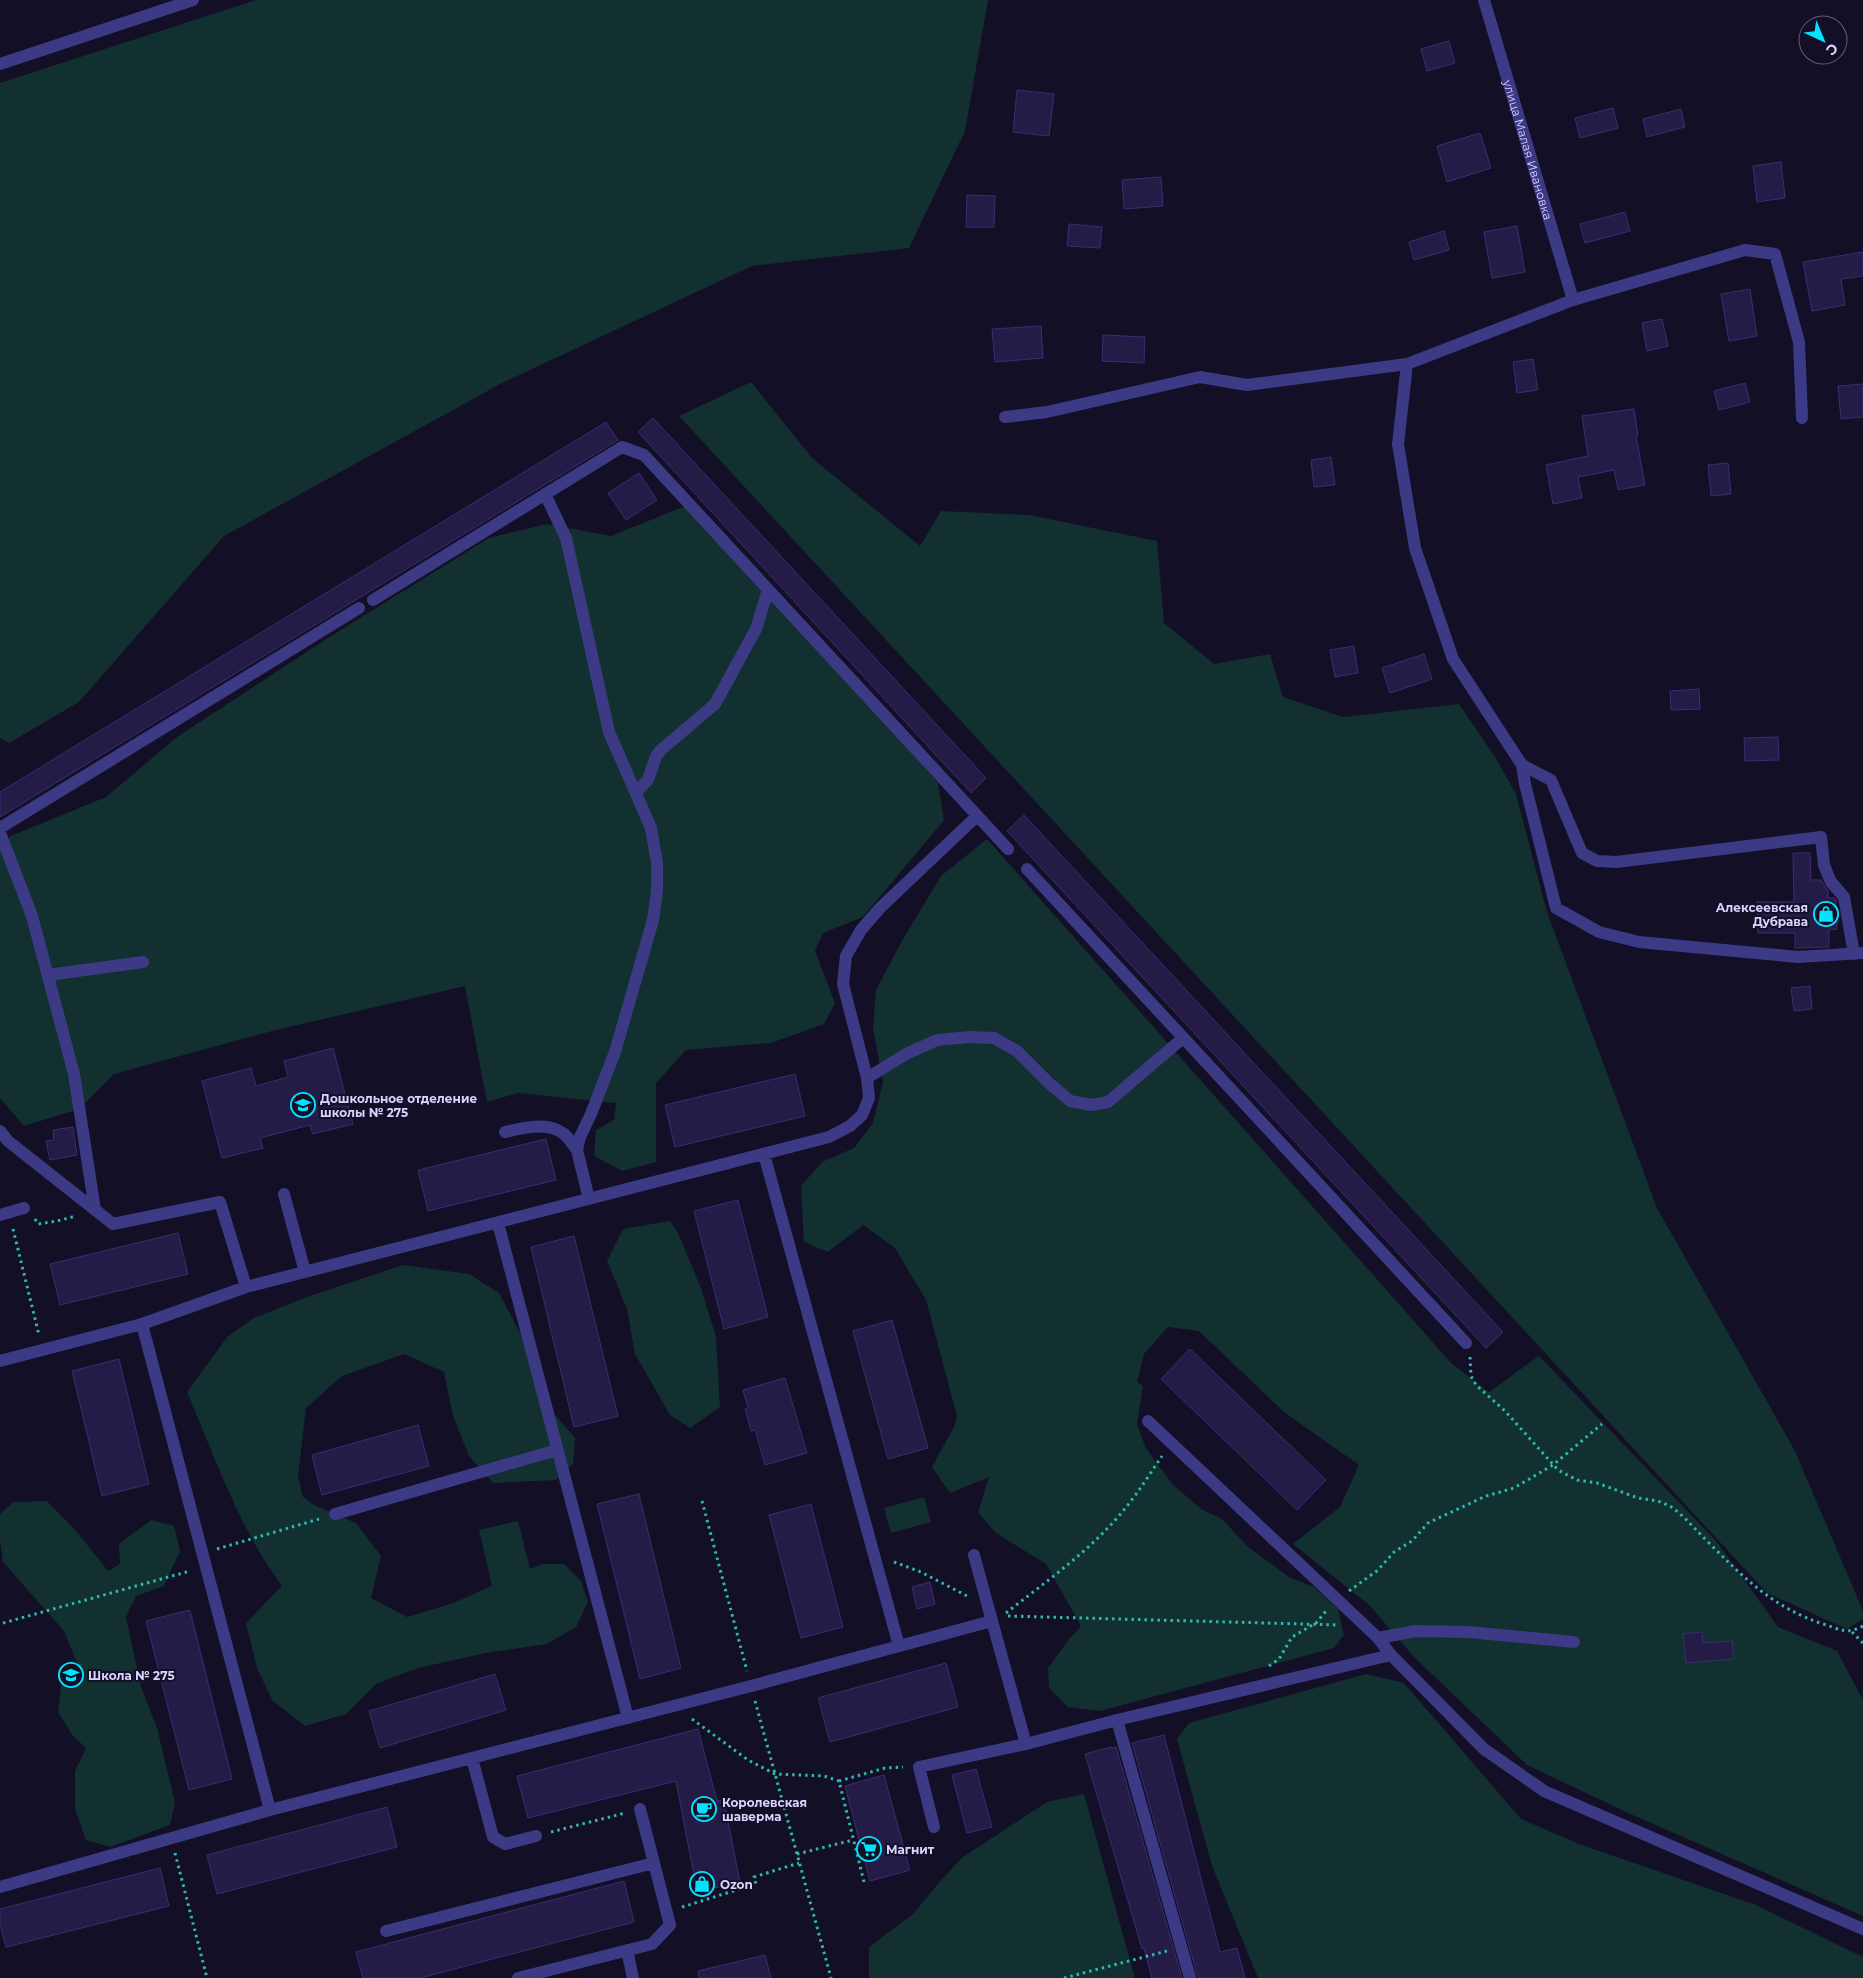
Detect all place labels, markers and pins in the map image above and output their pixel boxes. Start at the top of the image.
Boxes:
place label: Алексеевская Дубрава [1716,900,1808,929]
shop icon: Алексеевская Дубрава [1813,901,1839,927]
place label: Дошкольное отделение школы № 275 [320,1091,477,1120]
school or university icon: Дошкольное отделение школы № 275 [290,1092,316,1118]
school or university icon: Школа № 275 [58,1662,84,1688]
place label: Школа № 275 [88,1668,175,1683]
place label: Королевская шаверма [722,1795,807,1824]
cafe icon: Королевская шаверма [691,1796,717,1822]
supermarket icon: Магнит [856,1836,882,1862]
place label: Магнит [886,1842,935,1857]
shop icon: Ozon [689,1871,715,1897]
place label: Ozon [720,1877,753,1892]

